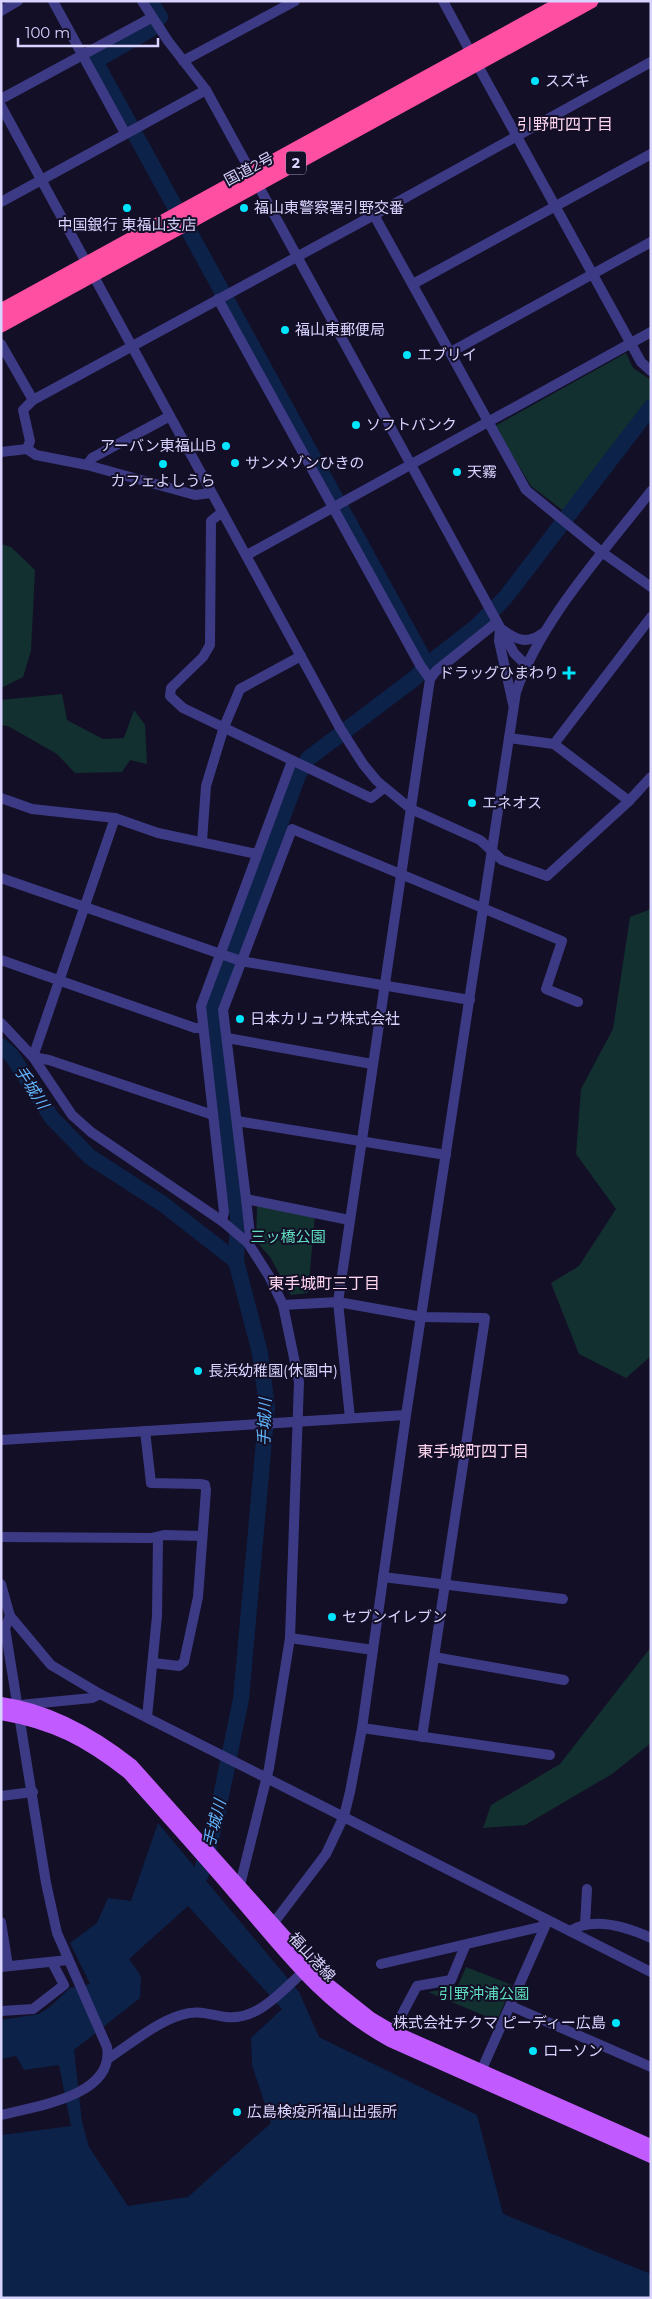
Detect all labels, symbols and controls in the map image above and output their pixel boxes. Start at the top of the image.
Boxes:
scale bar [18,15,158,47]
text: 100 m [25,23,70,42]
place label: スズキ [545,71,590,90]
marker: スズキ [529,75,541,87]
district label: 引野町四丁目 [517,115,613,134]
street label: 国道2号 [221,148,277,190]
road number: 2 [286,152,306,174]
place label: 福山東警察署引野交番 [254,198,404,217]
marker: 中国銀行 東福山支店 [121,202,133,214]
marker: 福山東警察署引野交番 [238,202,250,214]
place label: 中国銀行 東福山支店 [58,215,196,234]
place label: 福山東郵便局 [295,320,385,339]
marker: 福山東郵便局 [279,324,291,336]
place label: エブリイ [417,345,477,364]
marker: エブリイ [401,349,413,361]
place label: ソフトバンク [366,415,457,434]
marker: ソフトバンク [350,419,362,431]
place label: アーバン東福山B [100,436,216,455]
marker: アーバン東福山B [220,440,232,452]
place label: サンメゾンひきの [245,453,365,472]
marker: サンメゾンひきの [229,457,241,469]
marker: カフェよしうら [157,458,169,470]
place label: 天霧 [467,462,497,481]
marker: 天霧 [451,466,463,478]
place label: カフェよしうら [110,471,216,490]
place label: ドラッグひまわり [439,663,559,682]
marker: ドラッグひまわり [563,667,575,679]
place label: エネオス [482,793,542,812]
marker: エネオス [466,797,478,809]
place label: 日本カリュウ株式会社 [250,1009,400,1028]
marker: 日本カリュウ株式会社 [234,1013,246,1025]
water label: 手城川 [11,1062,54,1114]
park label: 三ッ橋公園 [250,1227,326,1246]
district label: 東手城町三丁目 [268,1274,380,1293]
place label: 長浜幼稚園(休園中) [208,1361,338,1380]
marker: 長浜幼稚園(休園中) [192,1365,204,1377]
water label: 手城川 [254,1396,275,1446]
district label: 東手城町四丁目 [417,1442,529,1461]
place label: セブンイレブン [342,1607,447,1626]
marker: セブンイレブン [326,1611,338,1623]
water label: 手城川 [199,1796,230,1849]
street label: 福山港線 [285,1928,340,1985]
park label: 引野沖浦公園 [439,1984,529,2003]
place label: 株式会社チクマ ピーディー広島 [393,2013,606,2032]
marker: 株式会社チクマ ピーディー広島 [610,2017,622,2029]
place label: ローソン [543,2041,603,2060]
marker: ローソン [527,2045,539,2057]
place label: 広島検疫所福山出張所 [247,2102,397,2121]
marker: 広島検疫所福山出張所 [231,2106,243,2118]

